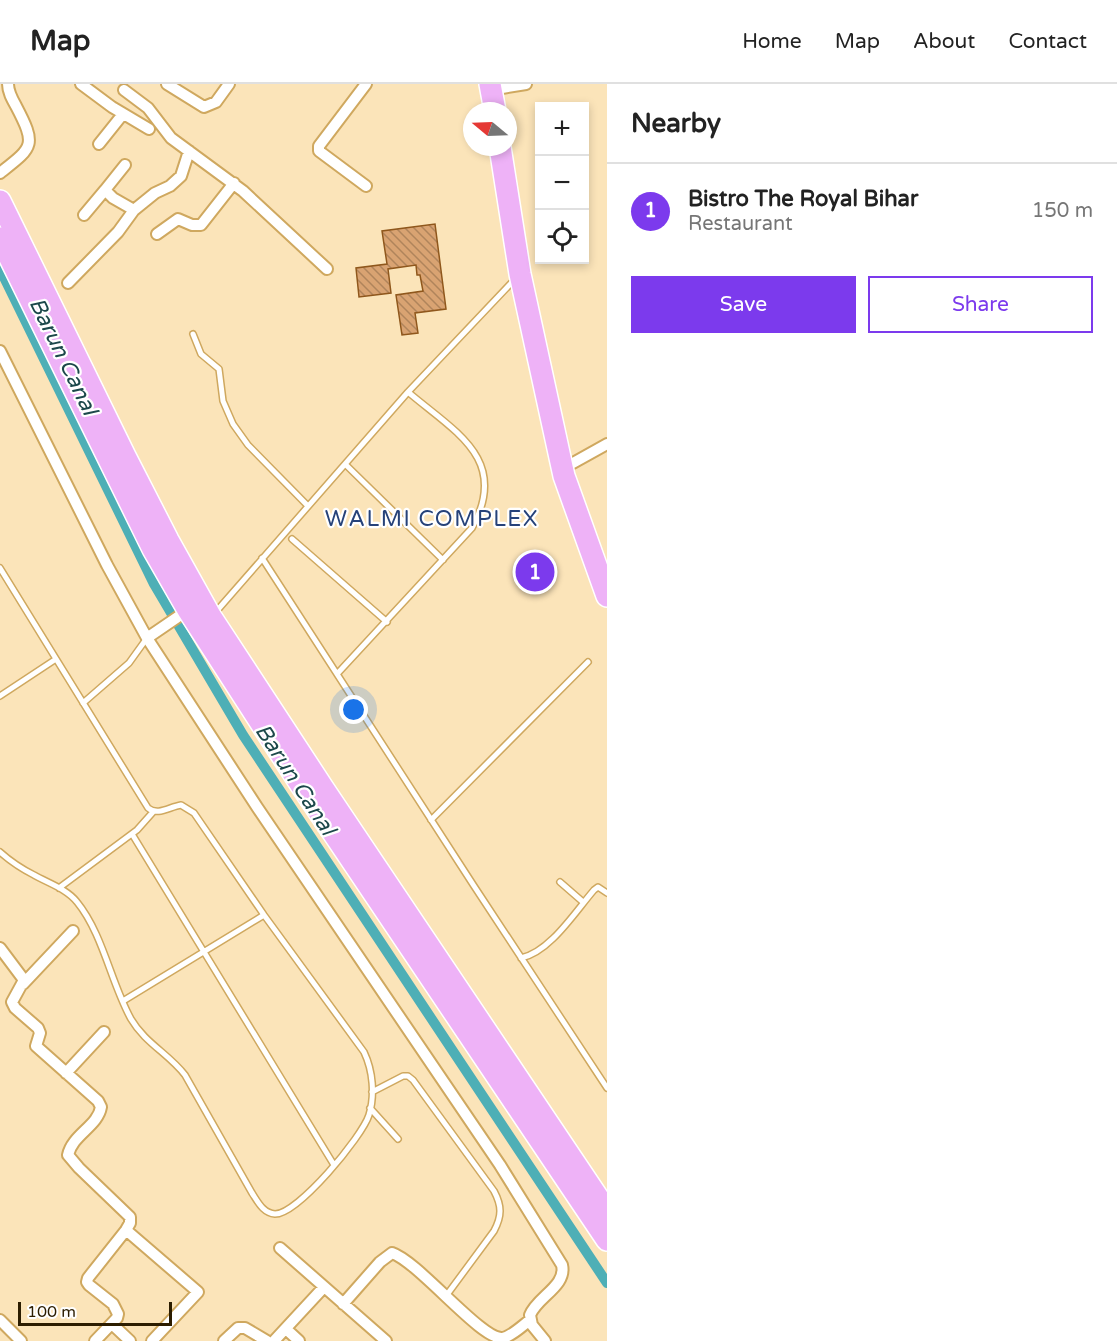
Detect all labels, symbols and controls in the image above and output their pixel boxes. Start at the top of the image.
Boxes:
text: Map [30,24,90,58]
text: Home [742,29,802,54]
text: Map [835,29,880,54]
text: About [913,29,975,54]
text: Contact [1008,29,1087,54]
north arrow [463,102,517,156]
map controls [535,102,589,264]
button: + [535,102,589,156]
text: Nearby [631,108,721,139]
button: − [535,156,589,210]
text: Bistro The Royal Bihar [688,186,918,212]
text: 1 [644,199,657,223]
text: 150 m [1032,199,1093,223]
button: locate [535,210,589,264]
text: Restaurant [688,212,793,236]
button: Save [631,276,856,333]
button: Share [868,276,1093,333]
water label: Barun Canal [23,293,104,422]
district label: WALMI COMPLEX [325,506,539,532]
pin: 1 [516,550,554,594]
your location [339,695,368,724]
water label: Barun Canal [250,719,342,842]
scale bar [18,1299,172,1326]
text: 100 m [27,1302,76,1322]

